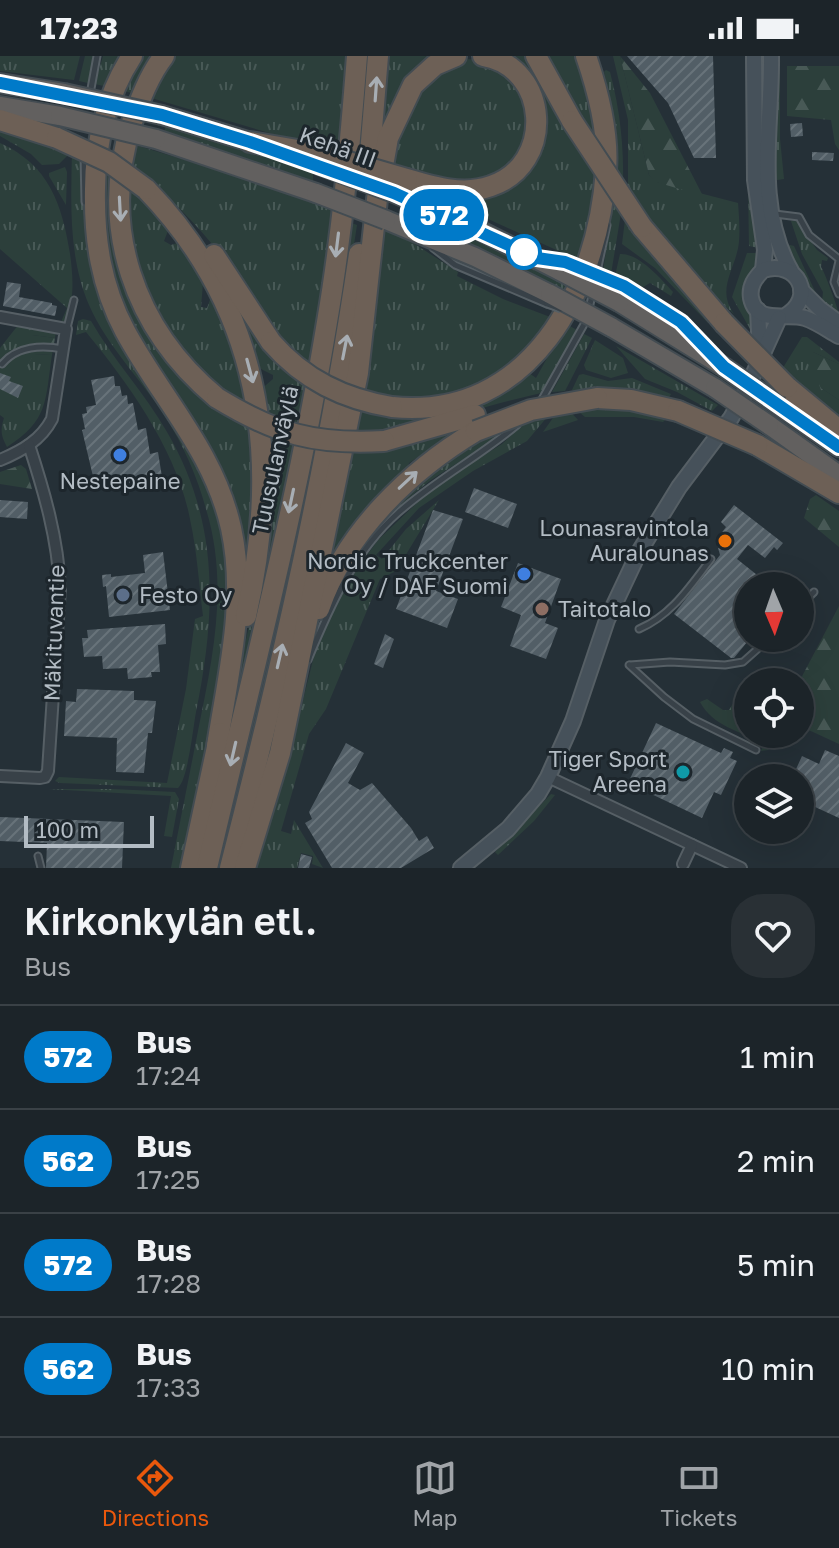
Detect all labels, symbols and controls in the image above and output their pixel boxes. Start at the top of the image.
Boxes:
text: 17:23 [40,10,118,46]
one-way arrow [369,76,384,103]
street label: Kehä III [296,120,380,173]
line badge: 572 [398,189,490,241]
one-way arrow [112,195,127,222]
text: 572 [419,198,469,231]
one-way arrow [329,232,344,257]
unlabelled marker [507,235,541,269]
one-way arrow [338,334,353,360]
one-way arrow [243,358,258,384]
street label: Tuusulanväylä [246,383,303,537]
marker: Nestepaine [111,446,129,464]
place label: Nestepaine [60,467,180,494]
one-way arrow [398,472,418,490]
one-way arrow [283,487,298,513]
place label: Lounasravintola Auralounas [539,514,709,566]
marker: Lounasravintola Auralounas [716,532,734,550]
place label: Nordic Truckcenter Oy / DAF Suomi [307,547,508,599]
street label: Mäkituvantie [38,564,69,702]
marker: Nordic Truckcenter Oy / DAF Suomi [515,565,533,583]
north arrow [734,572,814,652]
map controls [734,572,814,844]
place label: Festo Oy [139,581,232,608]
marker: Festo Oy [114,586,132,604]
place label: Taitotalo [558,595,651,622]
marker: Taitotalo [533,600,551,618]
one-way arrow [273,644,288,669]
button: locate [734,668,814,748]
one-way arrow [225,741,240,767]
place label: Tiger Sport Areena [548,745,667,797]
marker: Tiger Sport Areena [674,763,692,781]
button: layers [734,764,814,844]
scale bar [24,812,154,848]
text: 100 m [36,816,99,843]
button: heart [731,894,815,978]
text: Kirkonkylän etl. [24,898,317,943]
text: Bus [24,951,71,982]
text: Bus [136,1024,192,1060]
text: 1 min [740,1039,815,1075]
text: 572 [43,1040,93,1073]
text: 17:24 [136,1060,201,1091]
text: Bus [136,1128,192,1164]
text: 2 min [737,1143,815,1179]
text: 562 [42,1144,94,1177]
text: 17:25 [136,1164,200,1195]
text: Bus [136,1232,192,1268]
text: 5 min [737,1247,815,1283]
text: 572 [43,1248,93,1281]
text: 17:28 [136,1268,201,1299]
text: Bus [136,1336,192,1372]
text: 10 min [721,1351,815,1387]
text: 562 [42,1352,94,1385]
text: 17:33 [136,1372,201,1403]
tab: Directions [102,1456,209,1531]
tab: Map [412,1456,457,1531]
tab: Tickets [661,1456,737,1531]

